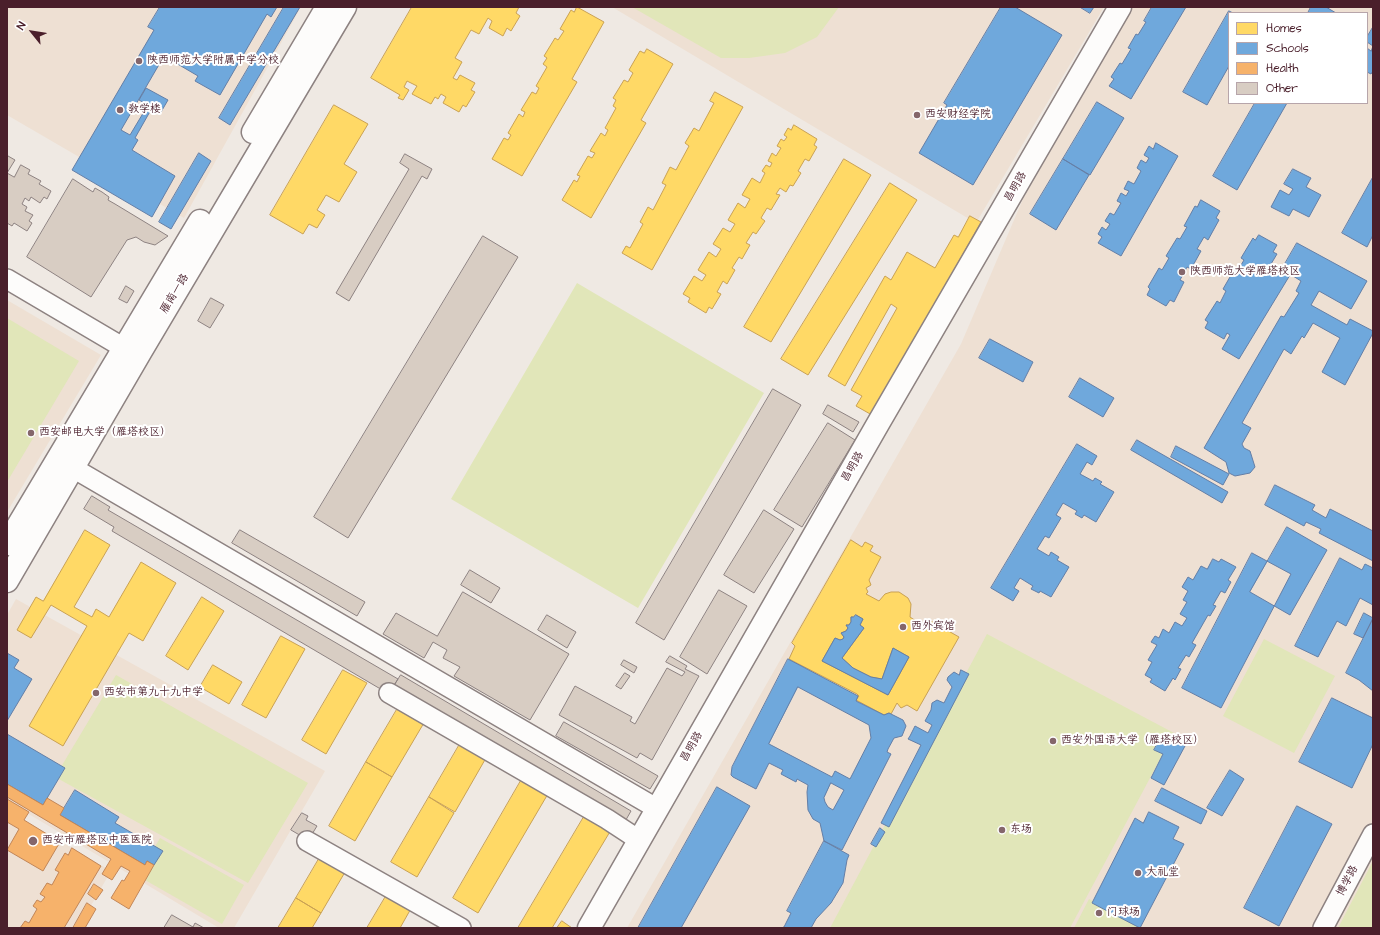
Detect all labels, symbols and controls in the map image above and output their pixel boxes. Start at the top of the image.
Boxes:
north arrow [12,12,52,52]
legend [1228,12,1368,104]
text: N [13,19,29,32]
text: Homes [1266,20,1302,37]
text: Schools [1266,40,1309,57]
place label: 陕西师范大学附属中学分校 [147,54,279,68]
marker: 陕西师范大学附属中学分校 [134,56,144,66]
text: Health [1266,60,1299,77]
text: Other [1266,80,1298,97]
place label: 教学楼 [128,103,161,117]
marker: 教学楼 [115,105,125,115]
place label: 西安财经学院 [925,108,991,122]
marker: 西安财经学院 [912,110,922,120]
street label: 昌明路 [1002,169,1030,205]
place label: 陕西师范大学雁塔校区 [1190,265,1300,279]
marker: 陕西师范大学雁塔校区 [1177,267,1187,277]
street label: 雁南一路 [158,272,192,316]
place label: 西安邮电大学（雁塔校区） [39,426,171,440]
marker: 西安邮电大学（雁塔校区） [26,428,36,438]
street label: 昌明路 [839,449,867,485]
place label: 西外宾馆 [911,620,955,634]
marker: 西外宾馆 [898,622,908,632]
place label: 西安市第九十九中学 [104,686,203,700]
marker: 西安市第九十九中学 [91,688,101,698]
street label: 昌明路 [678,729,706,765]
place label: 西安外国语大学（雁塔校区） [1061,734,1204,748]
marker: 西安外国语大学（雁塔校区） [1048,736,1058,746]
place label: 东场 [1010,823,1032,837]
marker: 东场 [997,825,1007,835]
place label: 西安市雁塔区中医医院 [42,834,152,848]
marker: 西安市雁塔区中医医院 [27,835,39,847]
street label: 博学路 [1334,863,1362,899]
place label: 大礼堂 [1146,866,1179,880]
marker: 大礼堂 [1133,868,1143,878]
place label: 门球场 [1107,906,1140,920]
marker: 门球场 [1094,908,1104,918]

